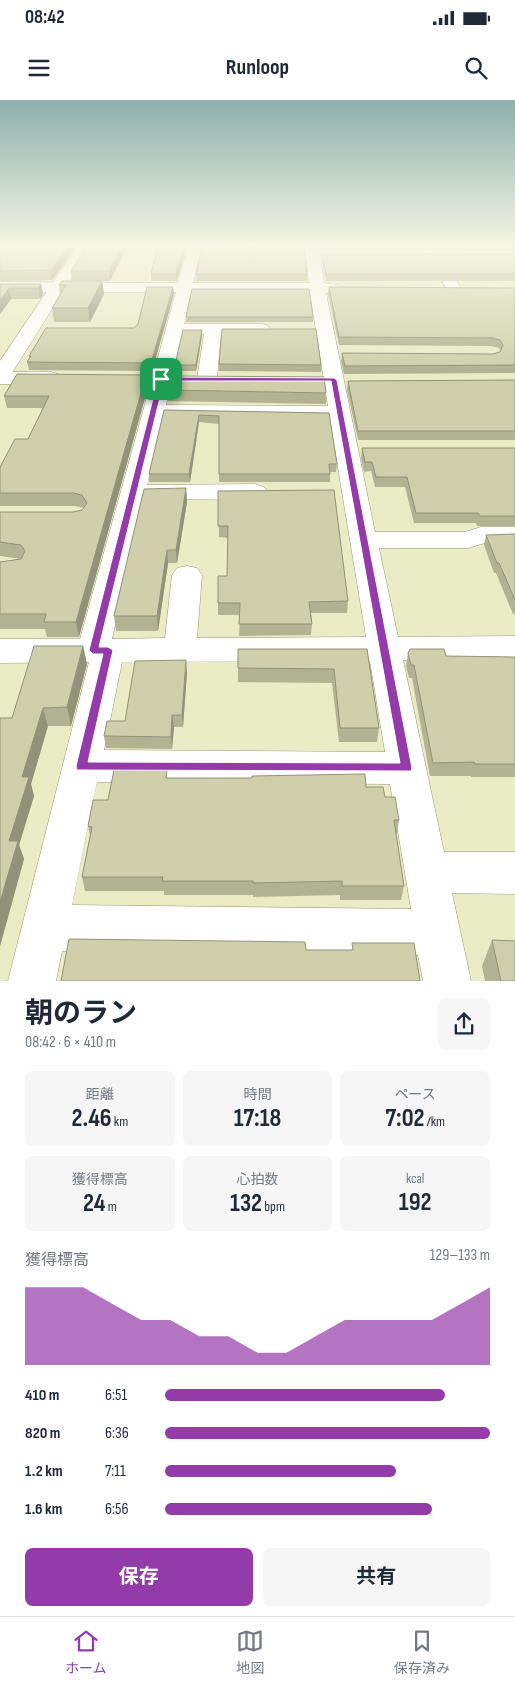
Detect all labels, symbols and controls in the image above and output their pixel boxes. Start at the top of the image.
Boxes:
text: 08:42 [25,6,64,29]
icon: menu [25,54,53,82]
text: Runloop [226,54,289,81]
icon: search [462,54,490,82]
pin [140,358,182,400]
icon: arrive [147,365,175,393]
text: 朝のラン [25,997,137,1030]
button: share [438,998,490,1050]
text: 08:42 · 6 × 410 m [25,1033,116,1052]
text: 距離 [86,1086,114,1103]
text: 時間 [243,1086,271,1103]
text: ペース [395,1086,436,1103]
text: 2.46 [71,1103,112,1134]
text: 17:18 [234,1103,281,1134]
text: 7:02 [385,1103,425,1134]
text: km [112,1113,128,1130]
text: /km [425,1113,445,1130]
text: kcal [406,1170,424,1187]
text: 獲得標高 [72,1171,128,1188]
text: 心拍数 [236,1171,278,1188]
text: 192 [399,1187,431,1218]
text: 24 [83,1188,105,1219]
text: 132 [230,1188,262,1219]
text: m [105,1198,117,1215]
text: bpm [262,1198,285,1215]
text: 129–133 m [430,1246,490,1265]
text: 獲得標高 [25,1251,89,1270]
text: 410 m [25,1386,59,1405]
text: 6:51 [105,1386,127,1405]
text: 820 m [25,1424,60,1443]
text: 6:36 [105,1424,129,1443]
text: 1.2 km [25,1462,63,1481]
text: 7:11 [105,1462,126,1481]
text: 1.6 km [25,1500,62,1519]
text: 6:56 [105,1500,128,1519]
button: 保存 [25,1548,253,1606]
button: 共有 [263,1548,490,1606]
tab: ホーム [65,1627,106,1677]
tab: 地図 [236,1627,264,1677]
tab: 保存済み [394,1627,450,1677]

